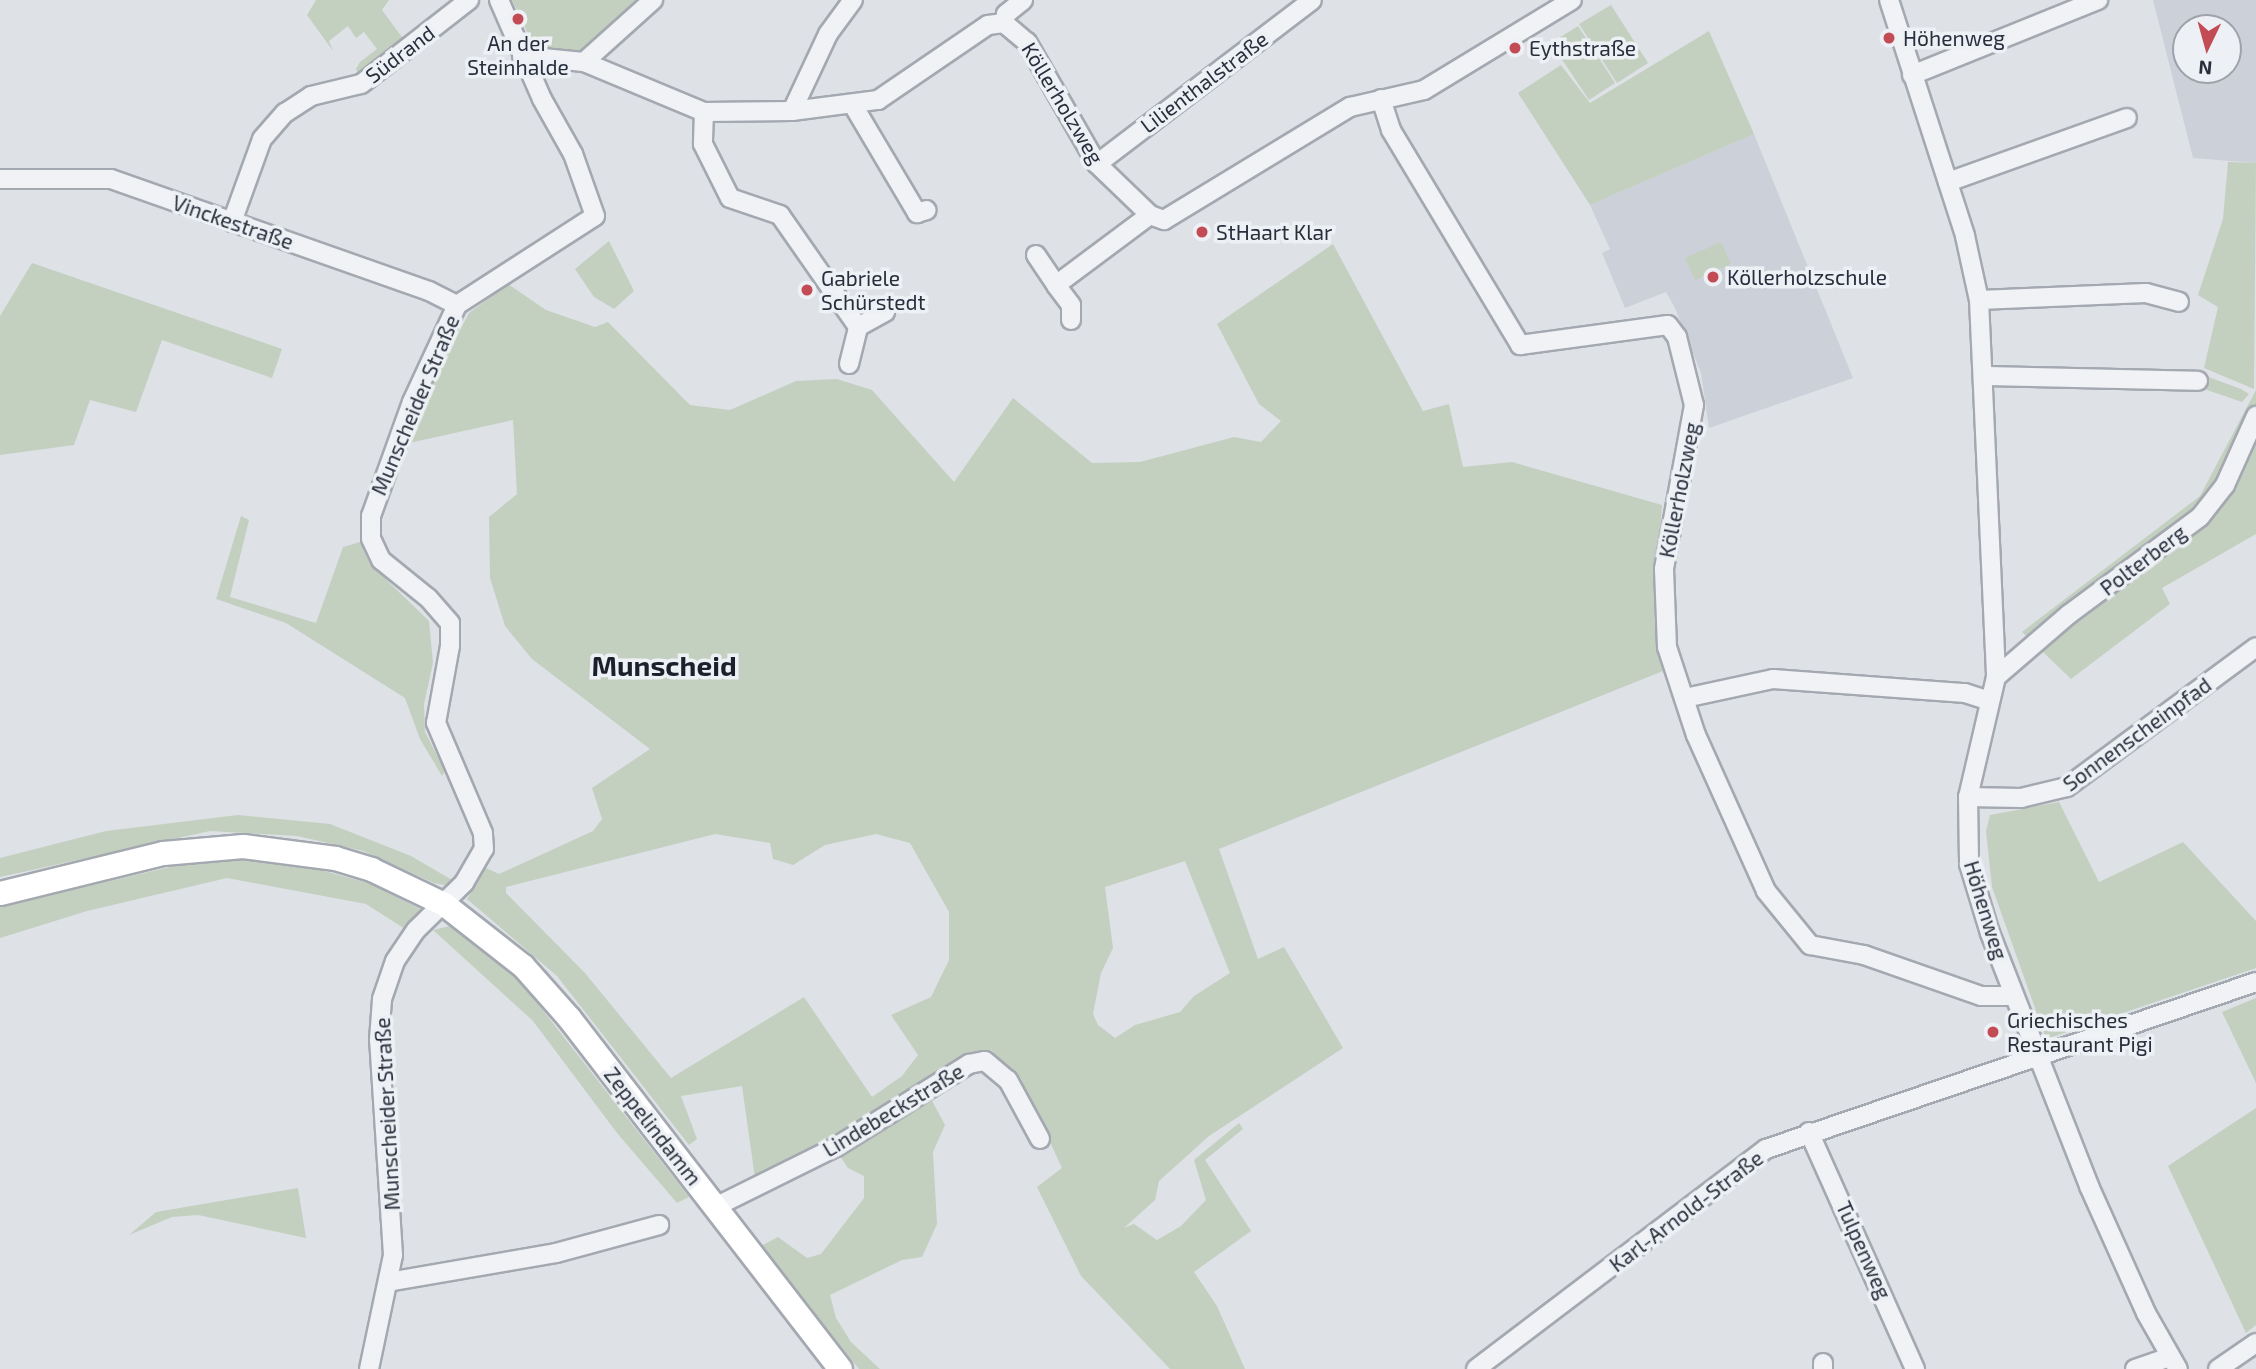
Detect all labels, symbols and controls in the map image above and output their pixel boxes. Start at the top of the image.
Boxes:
marker: An der Steinhalde [510,11,526,27]
north arrow [2172,14,2242,84]
street label: Südrand [360,20,440,88]
place label: Höhenweg [1903,25,2005,51]
street label: Lilienthalstraße [1135,26,1273,138]
place label: An der Steinhalde [467,30,569,80]
marker: Höhenweg [1881,30,1897,46]
place label: Eythstraße [1529,35,1636,61]
street label: Köllerholzweg [1017,38,1109,168]
marker: Eythstraße [1507,40,1523,56]
text: N [2197,56,2213,80]
street label: Vinckestraße [169,190,297,254]
place label: StHaart Klar [1216,219,1332,245]
marker: StHaart Klar [1194,224,1210,240]
place label: Köllerholzschule [1727,264,1887,290]
place label: Gabriele Schürstedt [821,265,926,315]
marker: Köllerholzschule [1705,269,1721,285]
marker: Gabriele Schürstedt [799,282,815,298]
street label: Munscheider Straße [366,311,464,499]
street label: Köllerholzweg [1654,420,1704,560]
street label: Polterberg [2095,519,2191,601]
district label: Munscheid [591,648,737,682]
street label: Sonnenscheinpfad [2058,672,2216,796]
street label: Höhenweg [1959,858,2013,962]
place label: Griechisches Restaurant Pigi [2007,1007,2153,1057]
street label: Munscheider Straße [369,1017,405,1211]
marker: Griechisches Restaurant Pigi [1985,1024,2001,1040]
street label: Lindebeckstraße [818,1058,968,1162]
street label: Zeppelindamm [599,1062,707,1190]
street label: Karl-Arnold-Straße [1604,1145,1768,1277]
street label: Tulpenweg [1831,1197,1897,1303]

